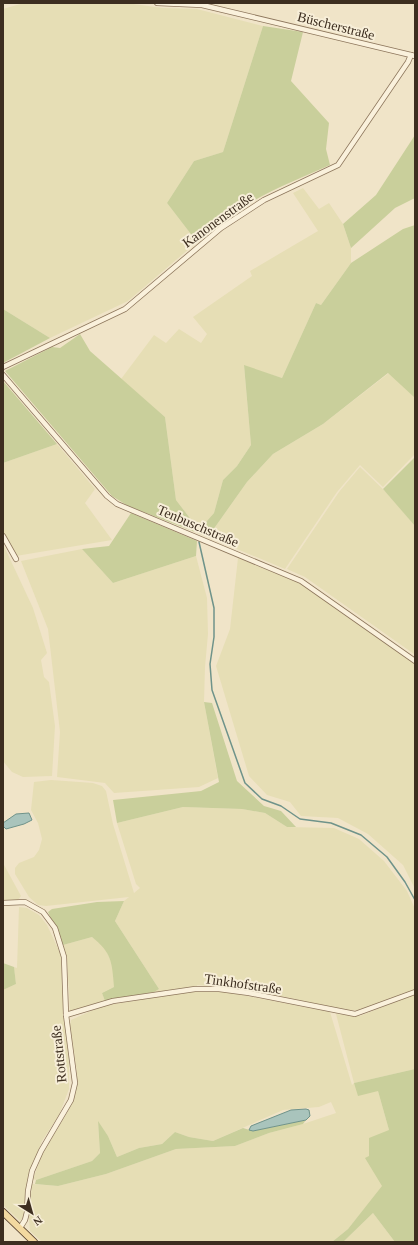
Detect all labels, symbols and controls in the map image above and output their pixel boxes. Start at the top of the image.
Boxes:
street label: Büscherstraße [296,9,376,43]
street label: Kanonenstraße [180,189,256,251]
street label: Tenbuschstraße [155,502,241,550]
street label: Tinkhofstraße [203,971,283,997]
street label: Rottstraße [49,1025,69,1083]
north arrow [12,1193,52,1233]
text: N [31,1214,45,1228]

